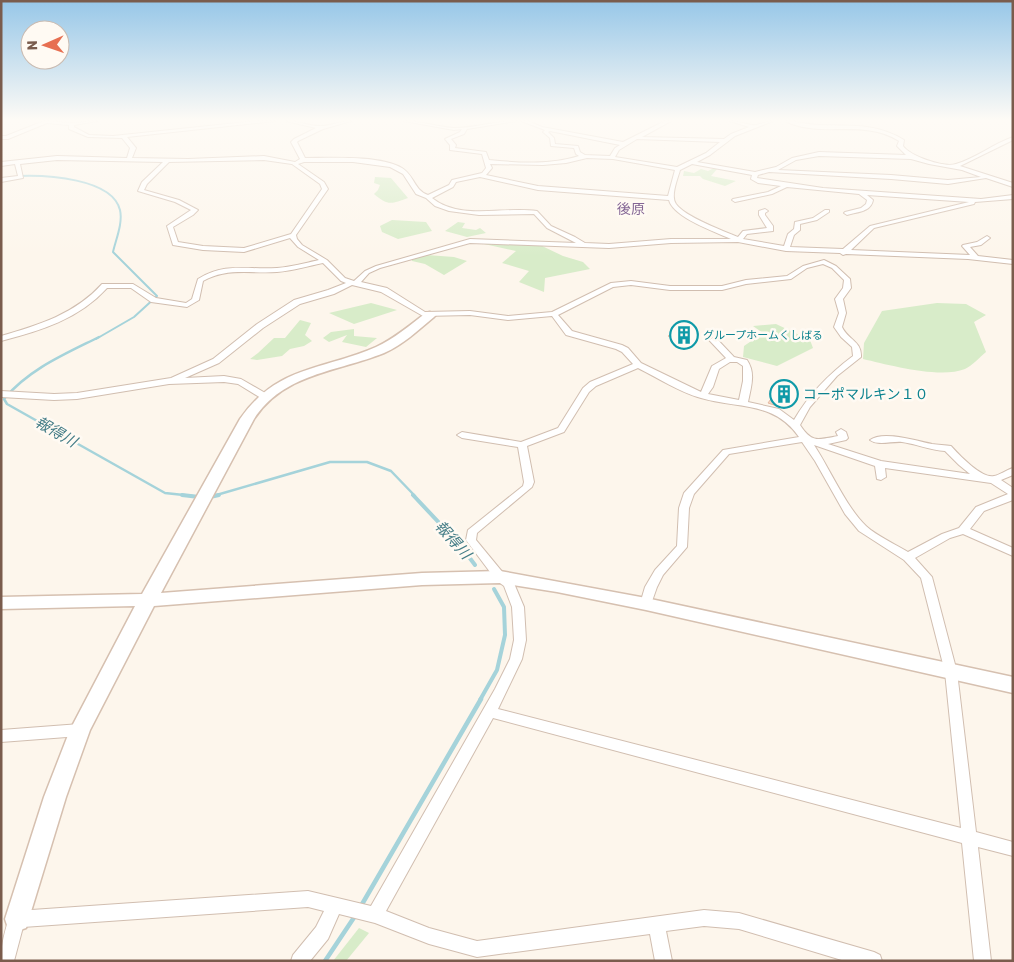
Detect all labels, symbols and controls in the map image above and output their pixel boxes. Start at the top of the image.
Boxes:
north arrow [20,20,70,70]
text: N [24,40,41,51]
district label: 後原 [617,201,645,218]
building icon: グループホームくしばる [669,320,699,350]
place label: グループホームくしばる [703,329,823,342]
building icon: コーポマルキン１０ [769,379,799,409]
place label: コーポマルキン１０ [803,386,929,403]
water label: 報得川 [32,413,82,452]
water label: 報得川 [431,517,476,564]

